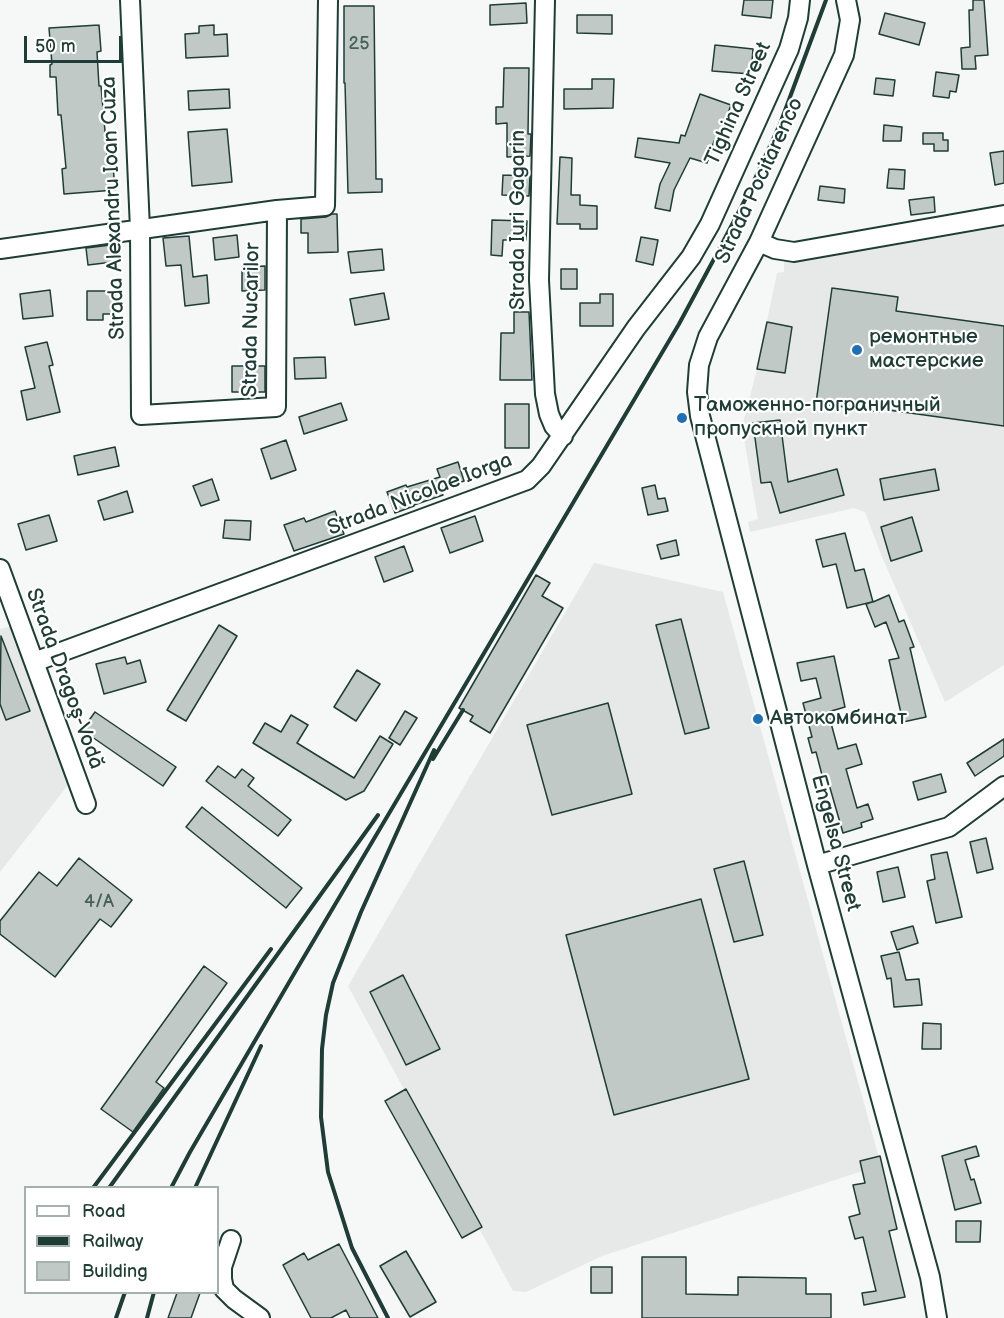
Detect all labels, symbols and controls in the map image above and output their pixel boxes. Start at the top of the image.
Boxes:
scale bar [27,24,124,62]
house number: 25 [349,33,369,55]
text: 50 m [35,36,76,57]
street label: Tighina Street [701,38,777,170]
street label: Strada Alexandru Ioan Cuza [97,76,131,340]
street label: Strada Pocitarenco [710,94,810,268]
street label: Strada Iuri Gagarin [506,130,532,310]
street label: Strada Nucarilor [238,242,266,398]
place label: ремонтные мастерские [869,325,984,375]
marker: ремонтные мастерские [850,343,864,357]
place label: Таможенно-пограничный пропускной пункт [694,393,941,443]
marker: Таможенно-пограничный пропускной пункт [675,411,689,425]
street label: Strada Nicolae Iorga [324,448,516,542]
street label: Strada Dragoş-Vodă [20,585,108,773]
place label: Автокомбинат [770,706,907,732]
marker: Автокомбинат [751,712,765,726]
street label: Engelsa Street [805,772,865,914]
house number: 4/A [84,891,114,913]
legend [24,1186,219,1294]
text: Road [82,1201,126,1222]
text: Railway [82,1231,144,1252]
text: Building [82,1261,148,1282]

